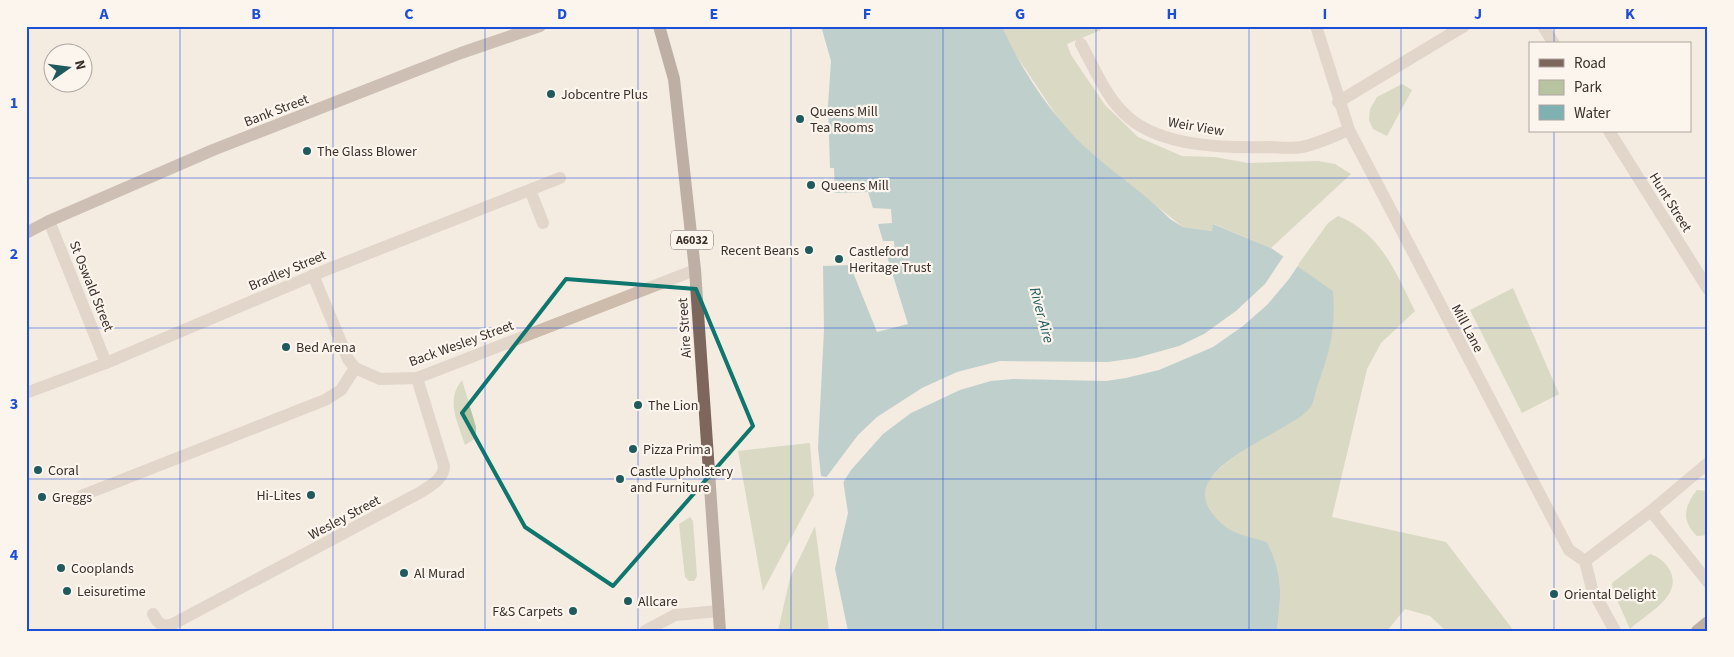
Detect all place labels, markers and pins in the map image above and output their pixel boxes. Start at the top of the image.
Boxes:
place label: Jobcentre Plus [561,85,648,105]
marker: Jobcentre Plus [545,88,557,100]
place label: Queens Mill Tea Rooms [810,102,878,138]
marker: Queens Mill Tea Rooms [794,113,806,125]
place label: The Glass Blower [317,142,417,162]
marker: The Glass Blower [301,145,313,157]
place label: Queens Mill [821,176,889,196]
marker: Queens Mill [805,179,817,191]
place label: Recent Beans [720,241,799,261]
place label: Castleford Heritage Trust [849,242,931,278]
marker: Recent Beans [803,244,815,256]
marker: Castleford Heritage Trust [833,253,845,265]
place label: Bed Arena [296,338,356,358]
marker: Bed Arena [280,341,292,353]
place label: The Lion [648,396,698,416]
marker: The Lion [632,399,644,411]
place label: Pizza Prima [643,440,711,460]
marker: Pizza Prima [627,443,639,455]
place label: Coral [48,461,79,481]
place label: Castle Upholstery and Furniture [630,462,734,498]
marker: Coral [32,464,44,476]
marker: Castle Upholstery and Furniture [614,473,626,485]
place label: Hi-Lites [256,486,301,506]
place label: Greggs [52,488,92,508]
marker: Hi-Lites [305,489,317,501]
marker: Greggs [36,491,48,503]
place label: Cooplands [71,559,134,579]
marker: Cooplands [55,562,67,574]
place label: Al Murad [414,564,465,584]
marker: Al Murad [398,567,410,579]
place label: Leisuretime [77,582,146,602]
marker: Leisuretime [61,585,73,597]
place label: Oriental Delight [1564,585,1656,605]
marker: Oriental Delight [1548,588,1560,600]
place label: Allcare [638,592,678,612]
marker: Allcare [622,595,634,607]
place label: F&S Carpets [492,602,563,622]
marker: F&S Carpets [567,605,579,617]

